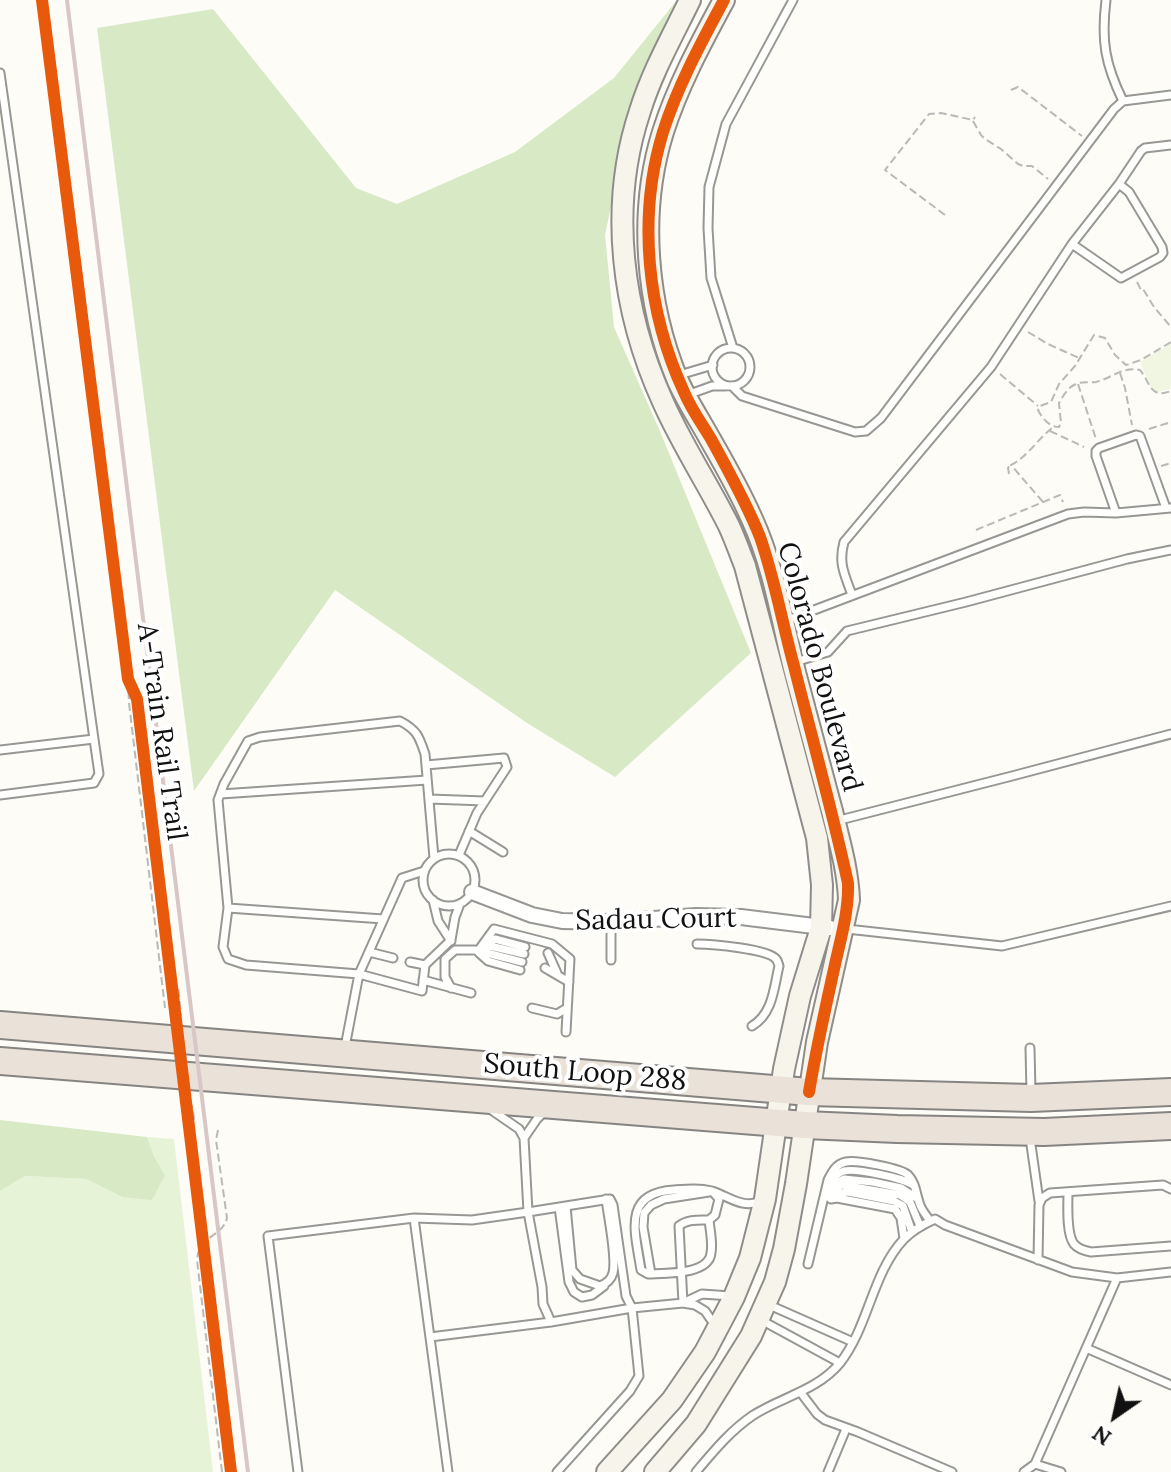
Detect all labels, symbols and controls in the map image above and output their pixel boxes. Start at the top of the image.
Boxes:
street label: Colorado Boulevard [770,539,868,795]
street label: A-Train Rail Trail [129,621,193,843]
street label: Sadau Court [575,902,737,938]
street label: South Loop 288 [482,1047,688,1099]
north arrow [1075,1376,1155,1456]
text: N [1087,1420,1116,1452]

